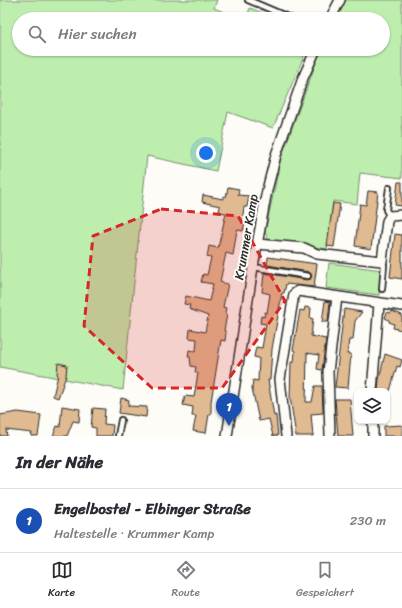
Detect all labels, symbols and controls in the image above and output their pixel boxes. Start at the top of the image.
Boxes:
search box [12,12,390,56]
text: Hier suchen [58,21,137,47]
icon: search [26,23,48,45]
your location [196,143,216,163]
street label: Krummer Kamp [227,192,265,282]
map controls [354,388,390,424]
button: layers [354,388,390,424]
pin: 1 [216,393,242,426]
text: In der Nähe [16,447,103,477]
text: Engelbostel - Elbinger Straße [54,496,251,522]
text: 1 [26,509,32,532]
text: 230 m [350,509,386,532]
text: Haltestelle · Krummer Kamp [54,522,214,545]
tab: Karte [48,559,75,602]
tab: Route [171,559,200,602]
tab: Gespeichert [296,559,354,602]

